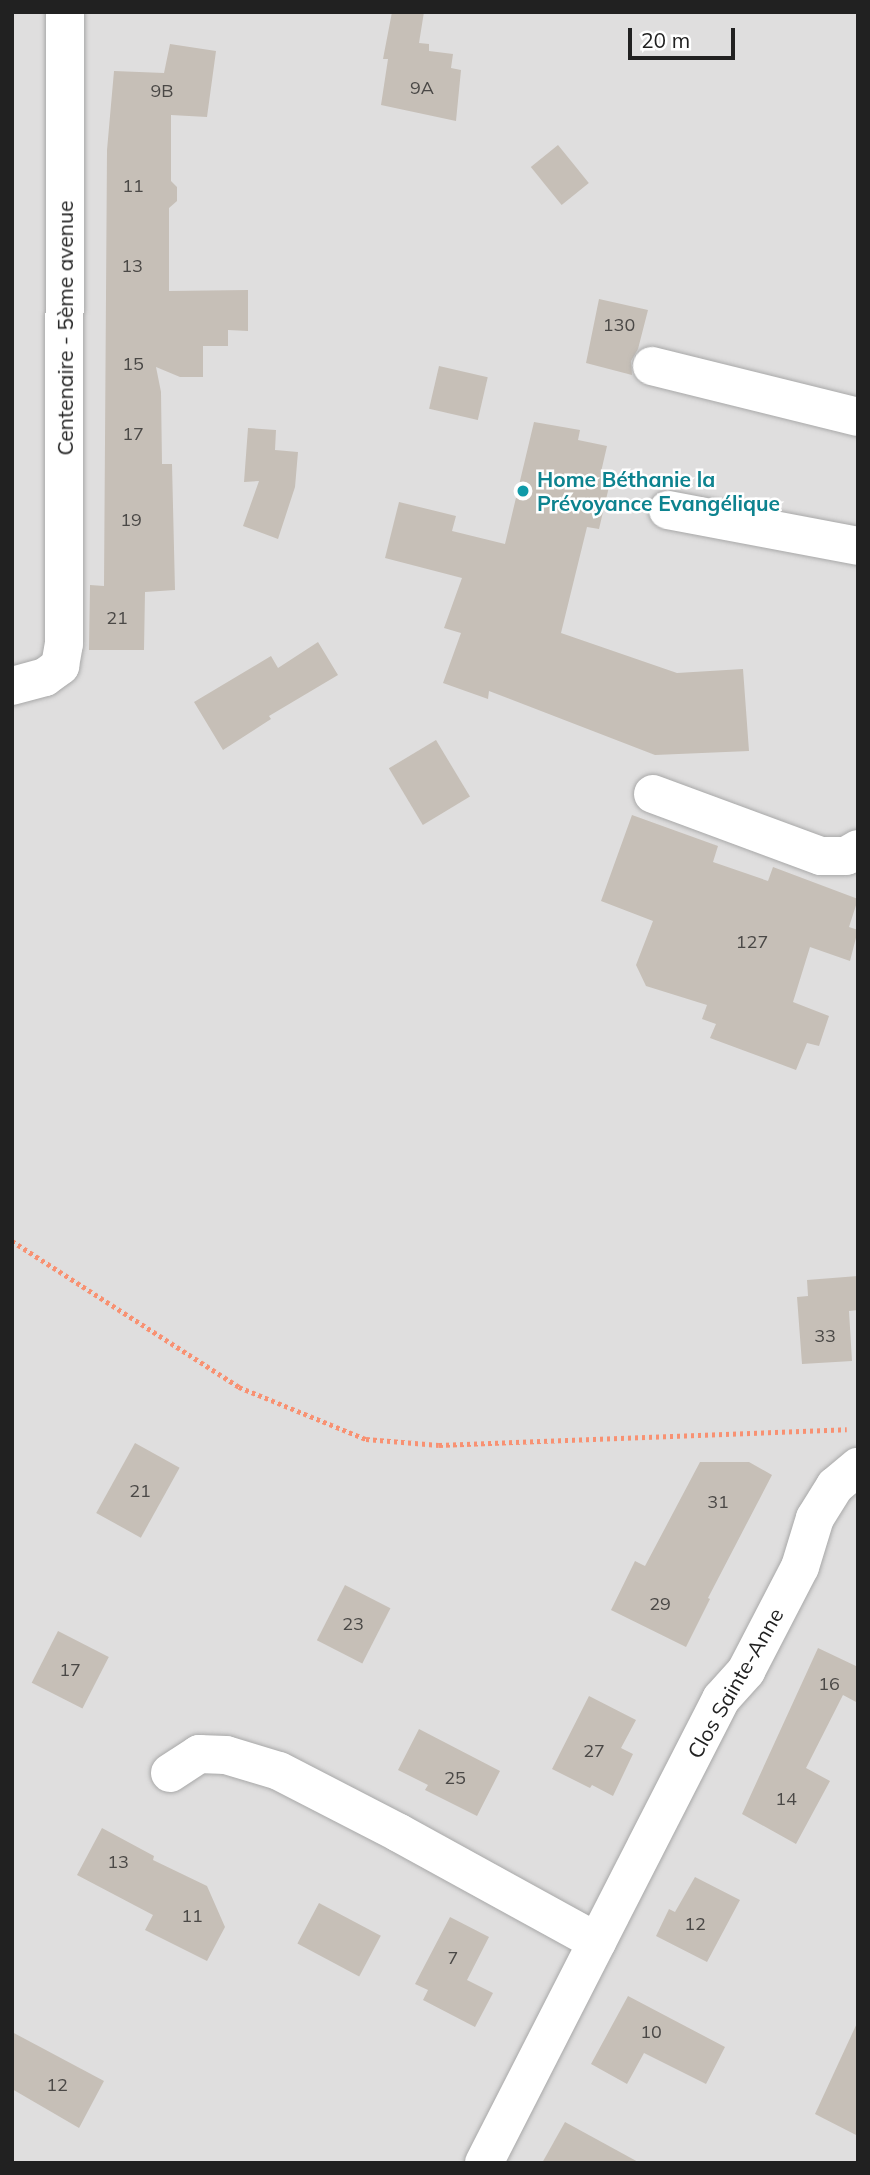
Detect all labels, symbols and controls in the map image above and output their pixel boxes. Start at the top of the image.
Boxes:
scale bar [632,14,739,58]
text: 20 m [641,27,690,53]
house number: 9A [410,77,434,99]
house number: 9B [150,80,174,102]
house number: 11 [122,175,144,197]
street label: Centenaire - 5ème avenue [52,201,78,455]
house number: 13 [121,255,143,277]
house number: 130 [603,314,635,336]
house number: 15 [122,353,144,375]
house number: 17 [122,423,144,445]
place label: Home Béthanie la Prévoyance Evangélique [537,466,780,516]
marker: Home Béthanie la Prévoyance Evangélique [515,483,531,499]
house number: 19 [120,509,142,531]
house number: 21 [106,607,128,629]
house number: 127 [736,931,768,953]
house number: 33 [814,1325,836,1347]
house number: 21 [129,1480,151,1502]
house number: 31 [707,1491,729,1513]
house number: 29 [649,1593,671,1615]
street label: Clos Sainte-Anne [682,1603,788,1763]
house number: 23 [342,1613,364,1635]
house number: 17 [59,1659,81,1681]
house number: 16 [818,1673,840,1695]
house number: 27 [583,1740,605,1762]
house number: 25 [444,1767,466,1789]
house number: 14 [775,1788,797,1810]
house number: 13 [107,1851,129,1873]
house number: 11 [181,1905,203,1927]
house number: 12 [684,1913,706,1935]
house number: 7 [448,1947,458,1969]
house number: 10 [640,2021,662,2043]
house number: 12 [46,2074,68,2096]

